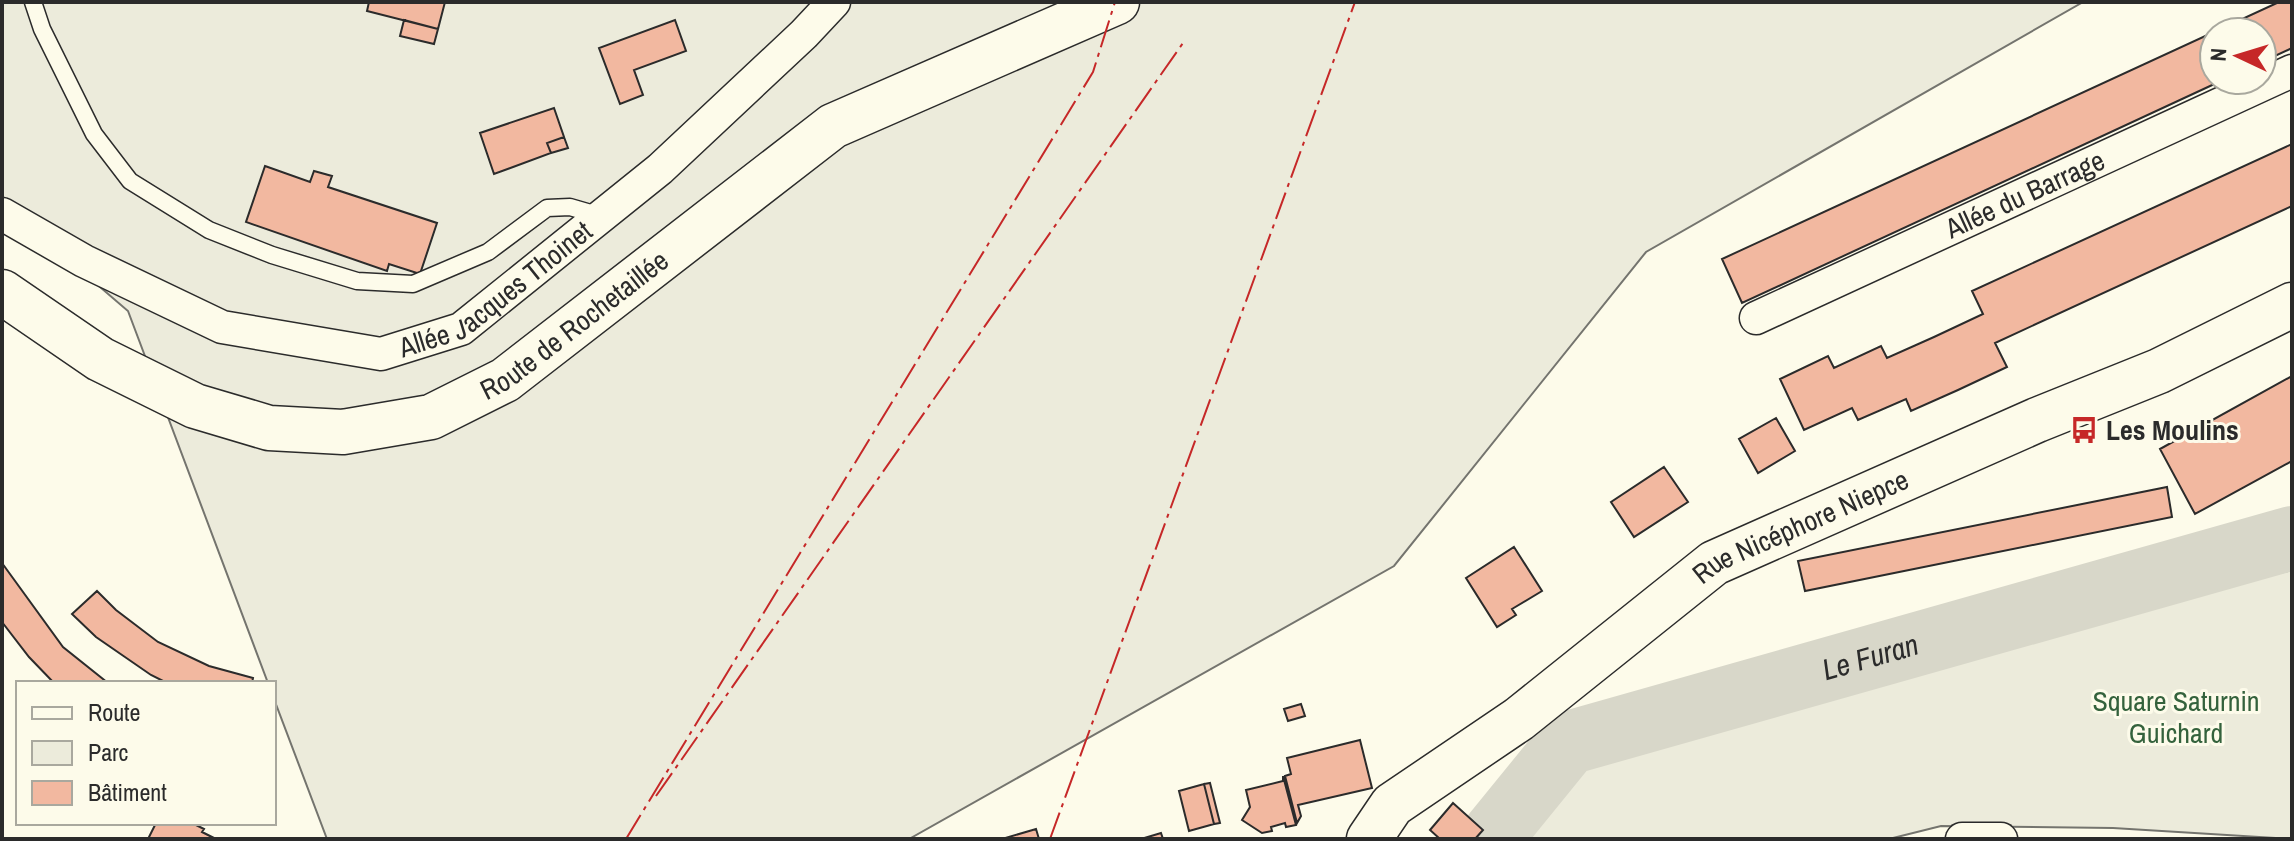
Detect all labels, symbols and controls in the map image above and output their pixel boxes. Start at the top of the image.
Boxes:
north arrow [2198,16,2278,96]
text: N [2203,47,2233,62]
street label: Allée du Barrage [1938,141,2111,248]
street label: Allée Jacques Thoinet [393,212,600,367]
street label: Route de Rochetaillée [473,241,676,408]
place label: Les Moulins [2106,411,2239,449]
bus stop icon: Les Moulins [2069,415,2099,445]
street label: Rue Nicéphore Niepce [1684,460,1914,592]
water label: Le Furan [1817,624,1923,689]
legend [16,681,276,825]
park label: Square Saturnin Guichard [2092,682,2260,752]
text: Route [88,696,141,728]
text: Parc [88,736,129,768]
text: Bâtiment [88,776,167,808]

